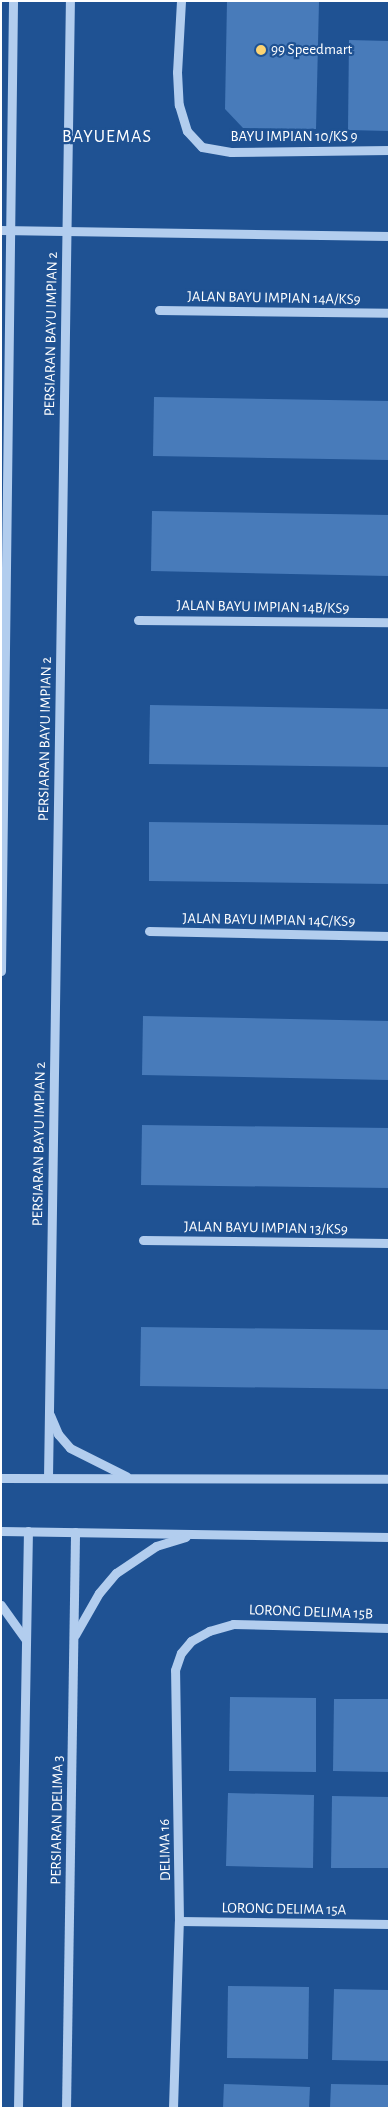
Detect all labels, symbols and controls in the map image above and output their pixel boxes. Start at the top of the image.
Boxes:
place label: 99 Speedmart [271,41,352,59]
marker: 99 Speedmart [255,44,267,56]
district label: BAYUEMAS [61,126,153,148]
street label: BAYU IMPIAN 10/KS 9 [230,128,358,146]
street label: PERSIARAN BAYU IMPIAN 2 [41,252,61,416]
street label: JALAN BAYU IMPIAN 14A/KS9 [187,287,361,309]
street label: JALAN BAYU IMPIAN 14B/KS9 [176,596,350,618]
street label: PERSIARAN BAYU IMPIAN 2 [35,657,55,821]
street label: JALAN BAYU IMPIAN 14C/KS9 [183,909,355,931]
street label: PERSIARAN BAYU IMPIAN 2 [29,1062,49,1226]
street label: JALAN BAYU IMPIAN 13/KS9 [184,1218,348,1238]
street label: LORONG DELIMA 15B [249,1601,373,1623]
street label: PERSIARAN DELIMA 3 [47,1755,67,1885]
street label: DELIMA 16 [155,1819,175,1881]
street label: LORONG DELIMA 15A [222,1899,346,1919]

